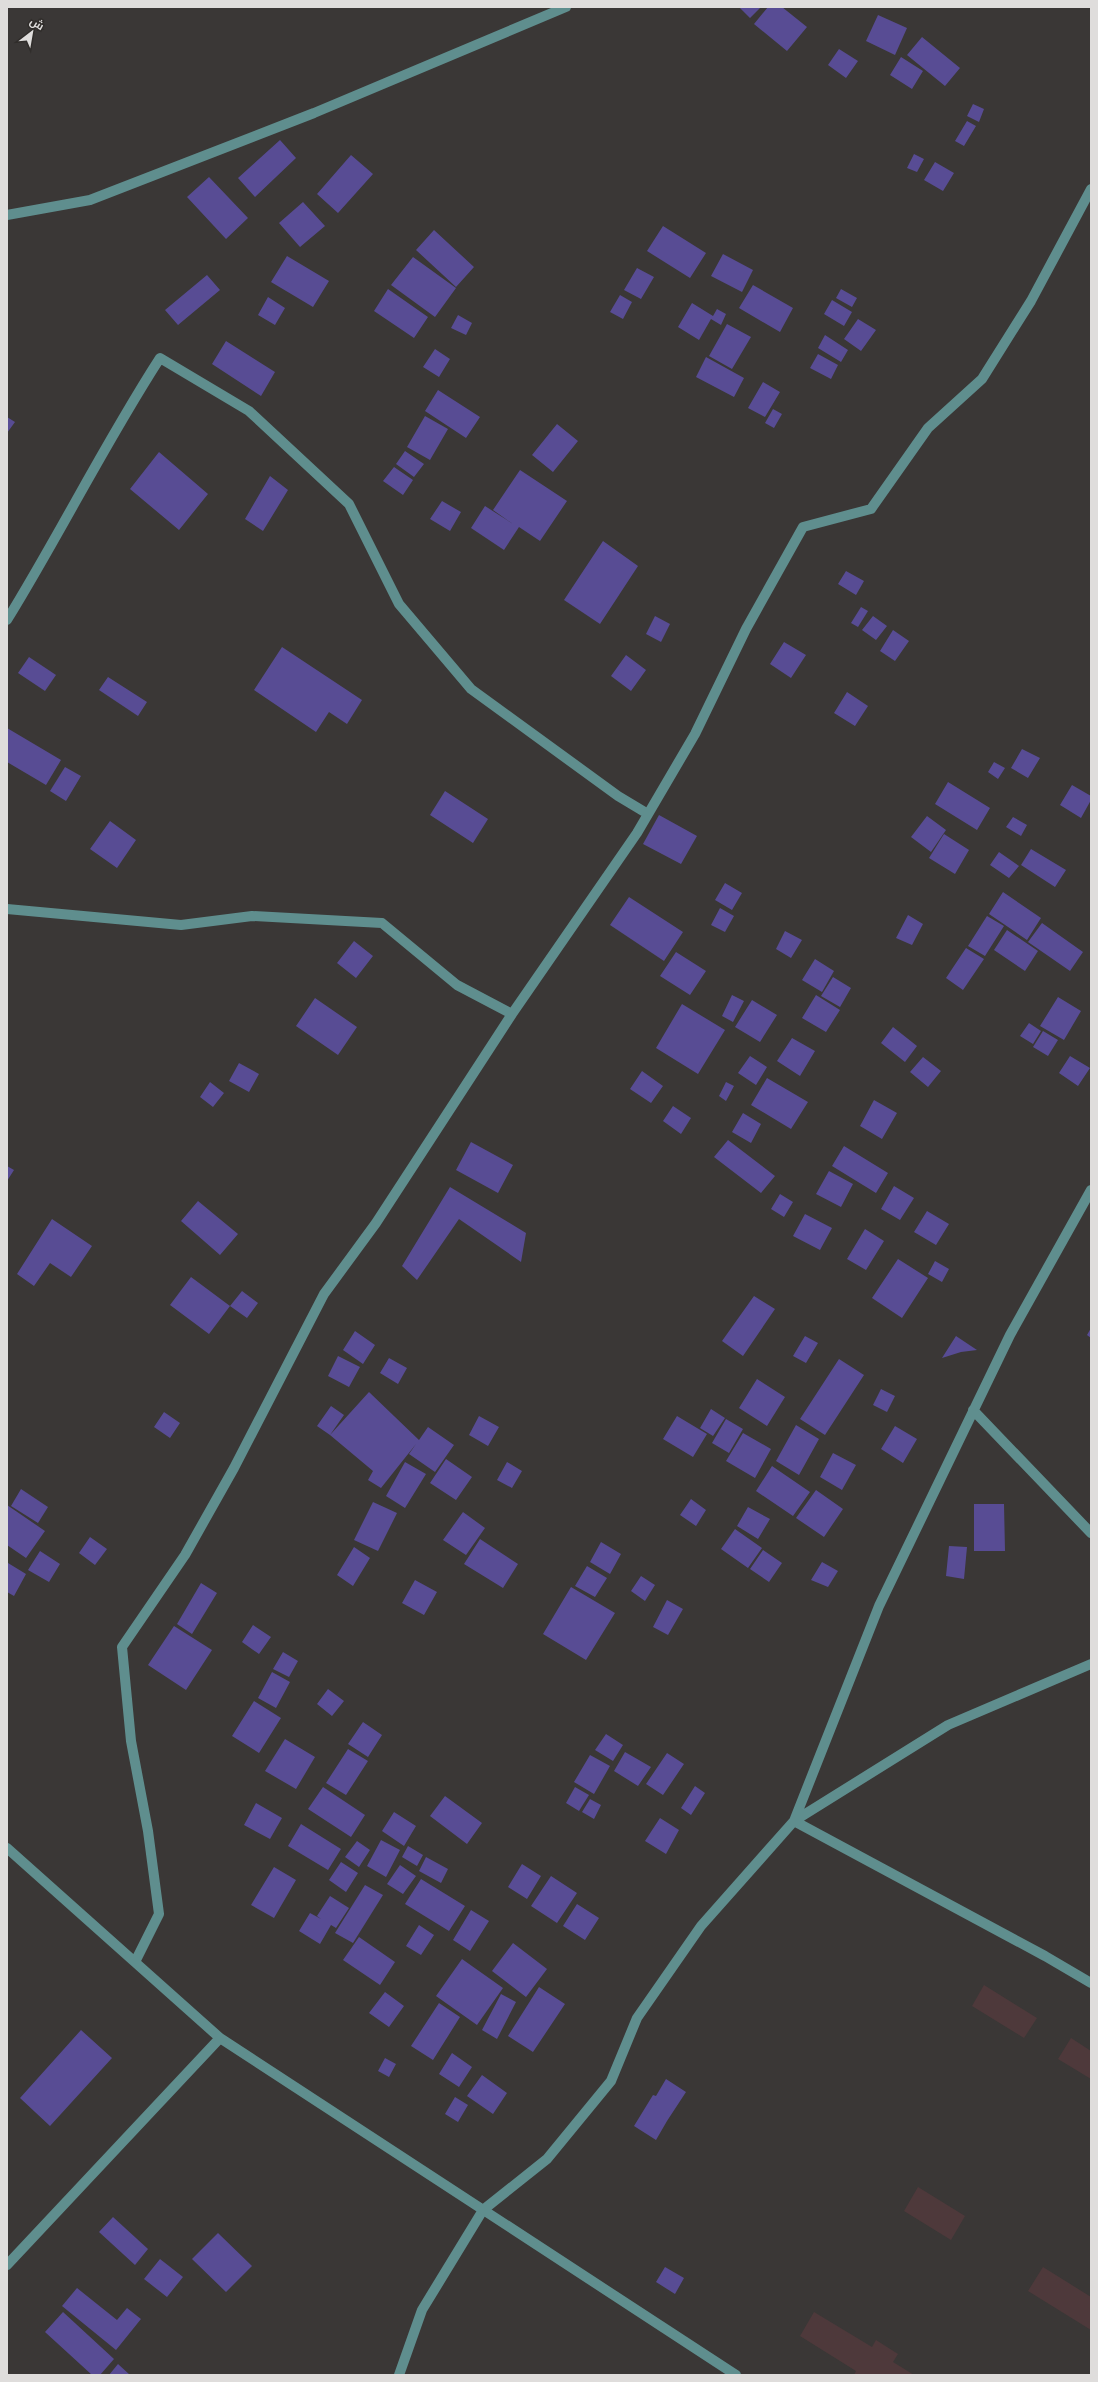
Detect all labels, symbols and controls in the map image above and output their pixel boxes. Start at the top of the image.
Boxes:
north arrow [12,12,52,52]
text: ش [27,15,46,33]

